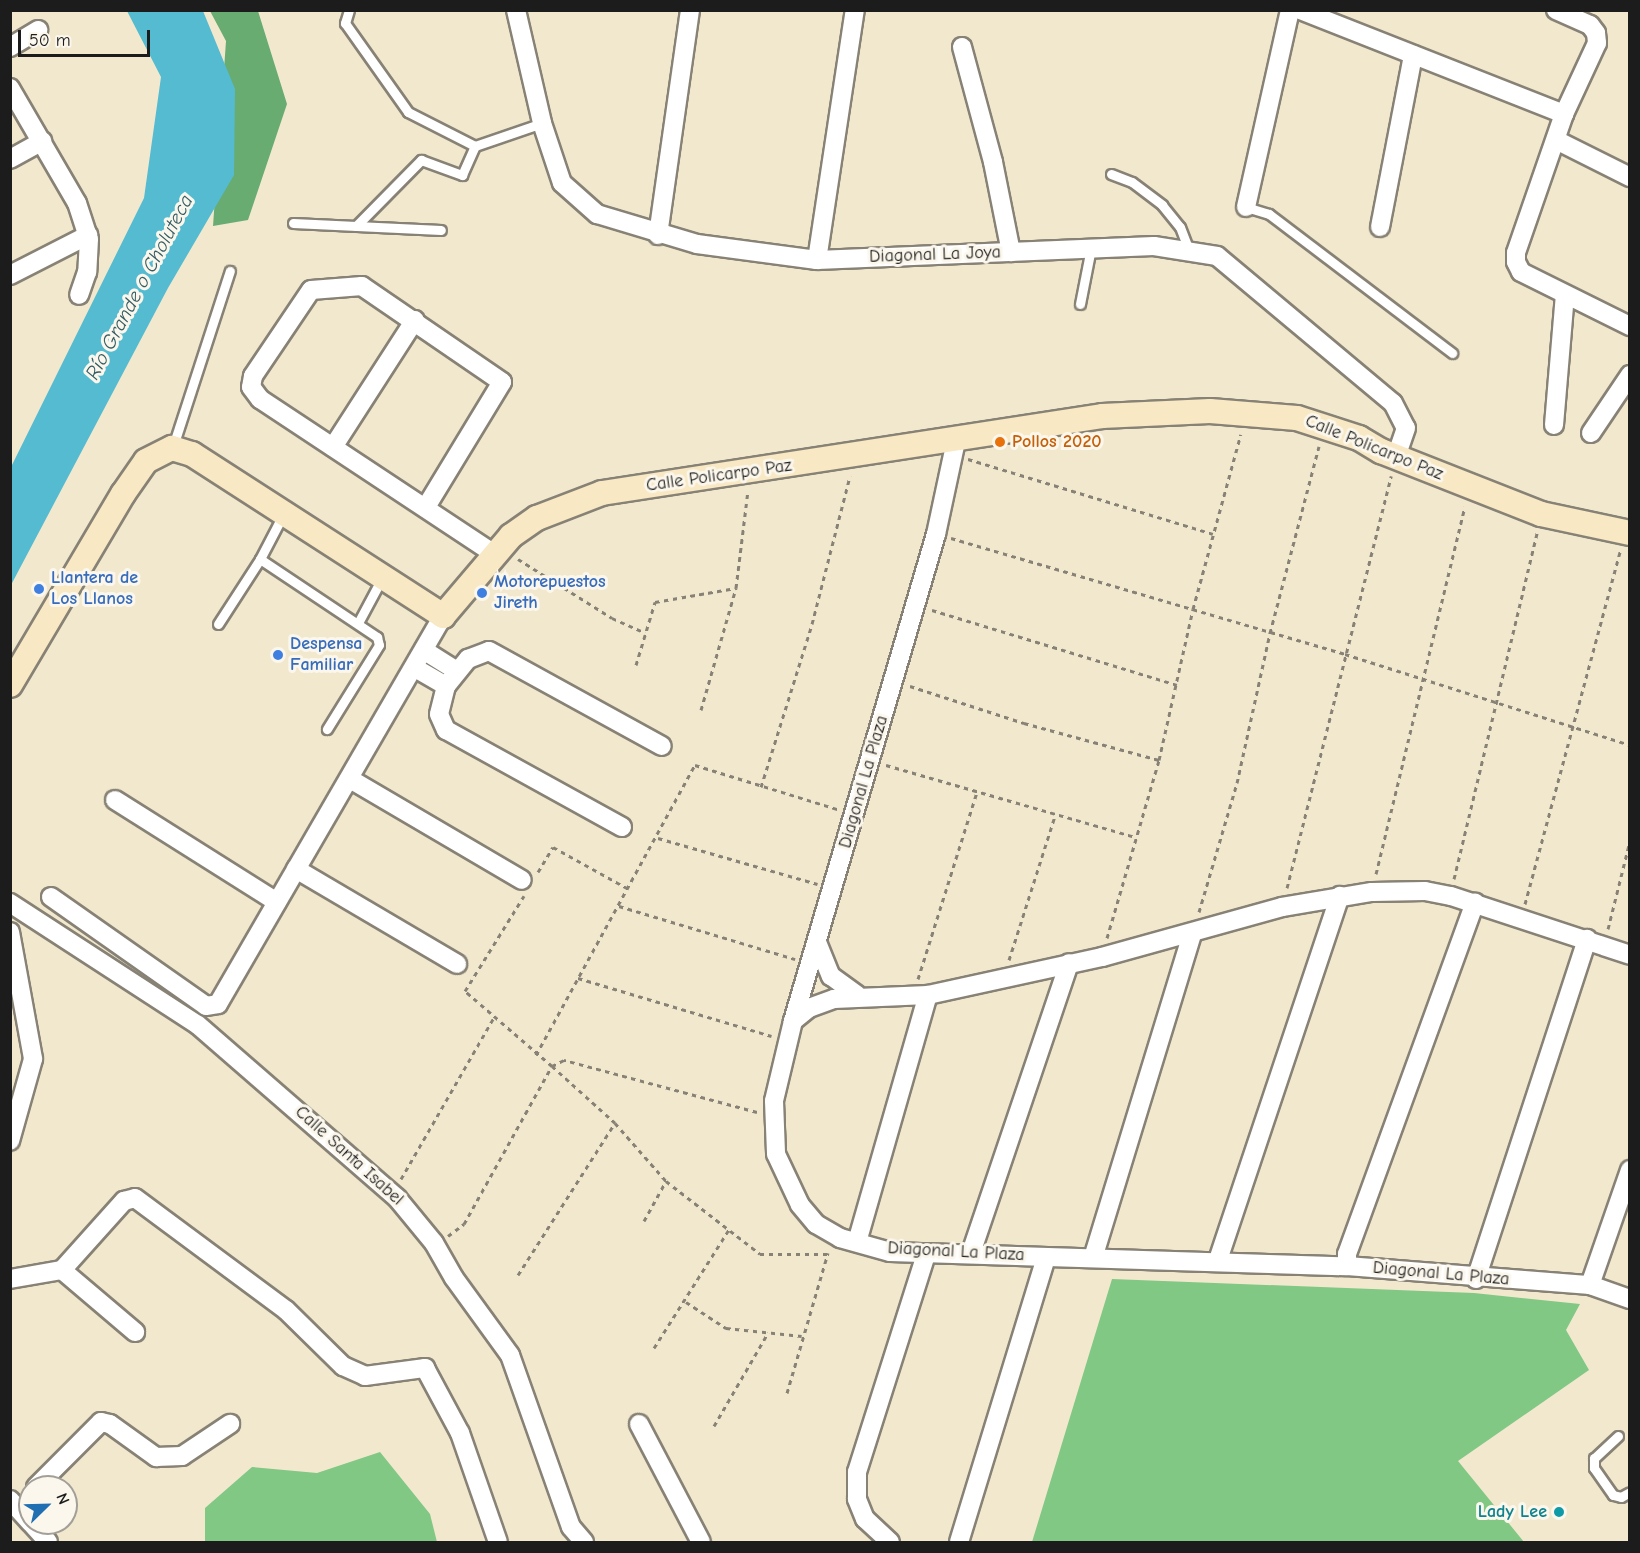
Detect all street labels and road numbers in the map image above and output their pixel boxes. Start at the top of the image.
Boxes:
street label: Diagonal La Joya [869,242,1001,268]
street label: Calle Policarpo Paz [1302,410,1446,486]
street label: Calle Policarpo Paz [645,455,793,497]
street label: Diagonal La Plaza [835,713,893,851]
street label: Calle Santa Isabel [290,1102,408,1210]
street label: Diagonal La Plaza [887,1238,1025,1266]
street label: Diagonal La Plaza [1372,1257,1510,1291]

